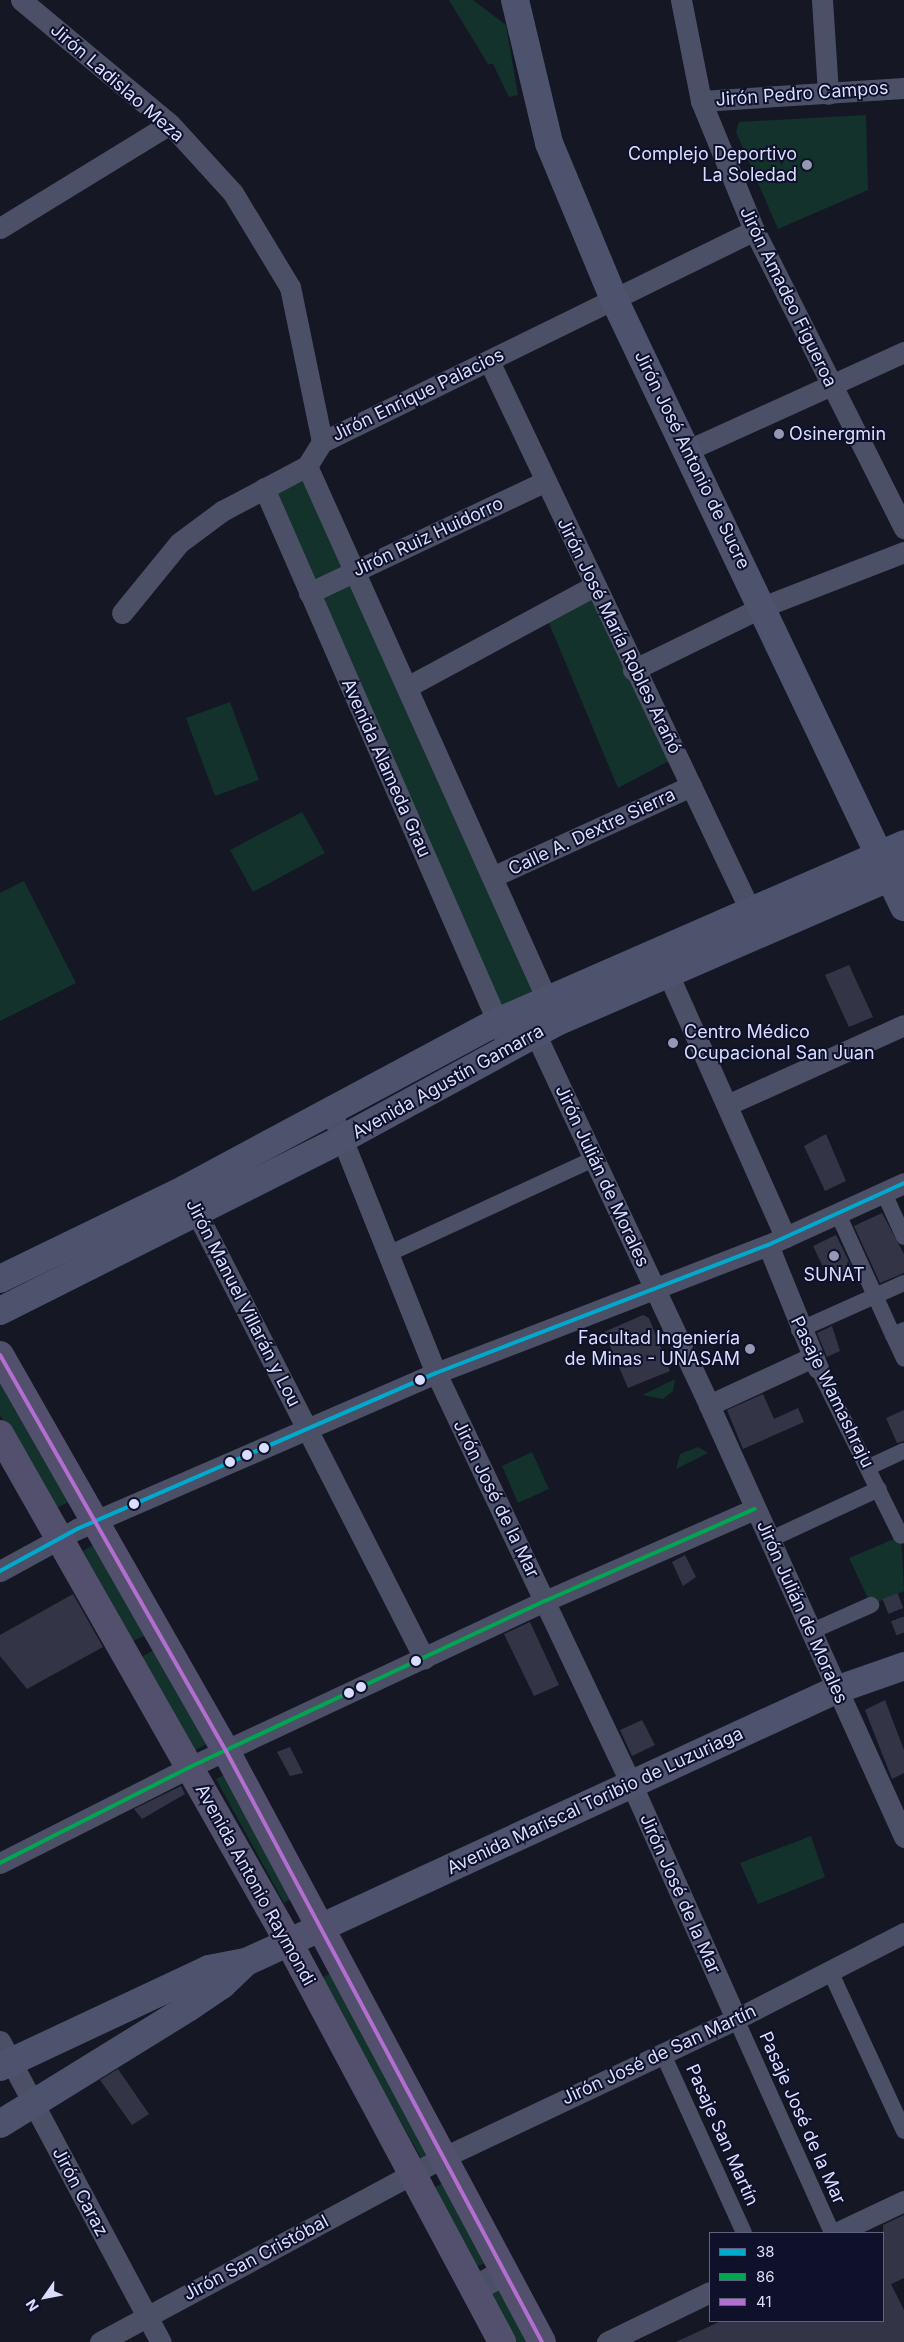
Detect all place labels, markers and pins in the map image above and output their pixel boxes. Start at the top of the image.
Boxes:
place label: Complejo Deportivo La Soledad [628,144,797,186]
marker: Complejo Deportivo La Soledad [801,159,813,171]
place label: Osinergmin [789,423,886,445]
marker: Osinergmin [773,428,785,440]
place label: Centro Médico Ocupacional San Juan [684,1022,875,1064]
marker: Centro Médico Ocupacional San Juan [666,1036,680,1050]
marker: SUNAT [828,1250,840,1262]
place label: SUNAT [803,1264,865,1286]
place label: Facultad Ingeniería de Minas - UNASAM [565,1328,740,1370]
marker: Facultad Ingeniería de Minas - UNASAM [744,1343,756,1355]
unlabelled marker [415,1375,425,1385]
unlabelled marker [259,1443,269,1453]
unlabelled marker [242,1450,252,1460]
unlabelled marker [225,1457,235,1467]
unlabelled marker [129,1499,139,1509]
unlabelled marker [411,1656,421,1666]
unlabelled marker [356,1682,366,1692]
unlabelled marker [344,1688,354,1698]

